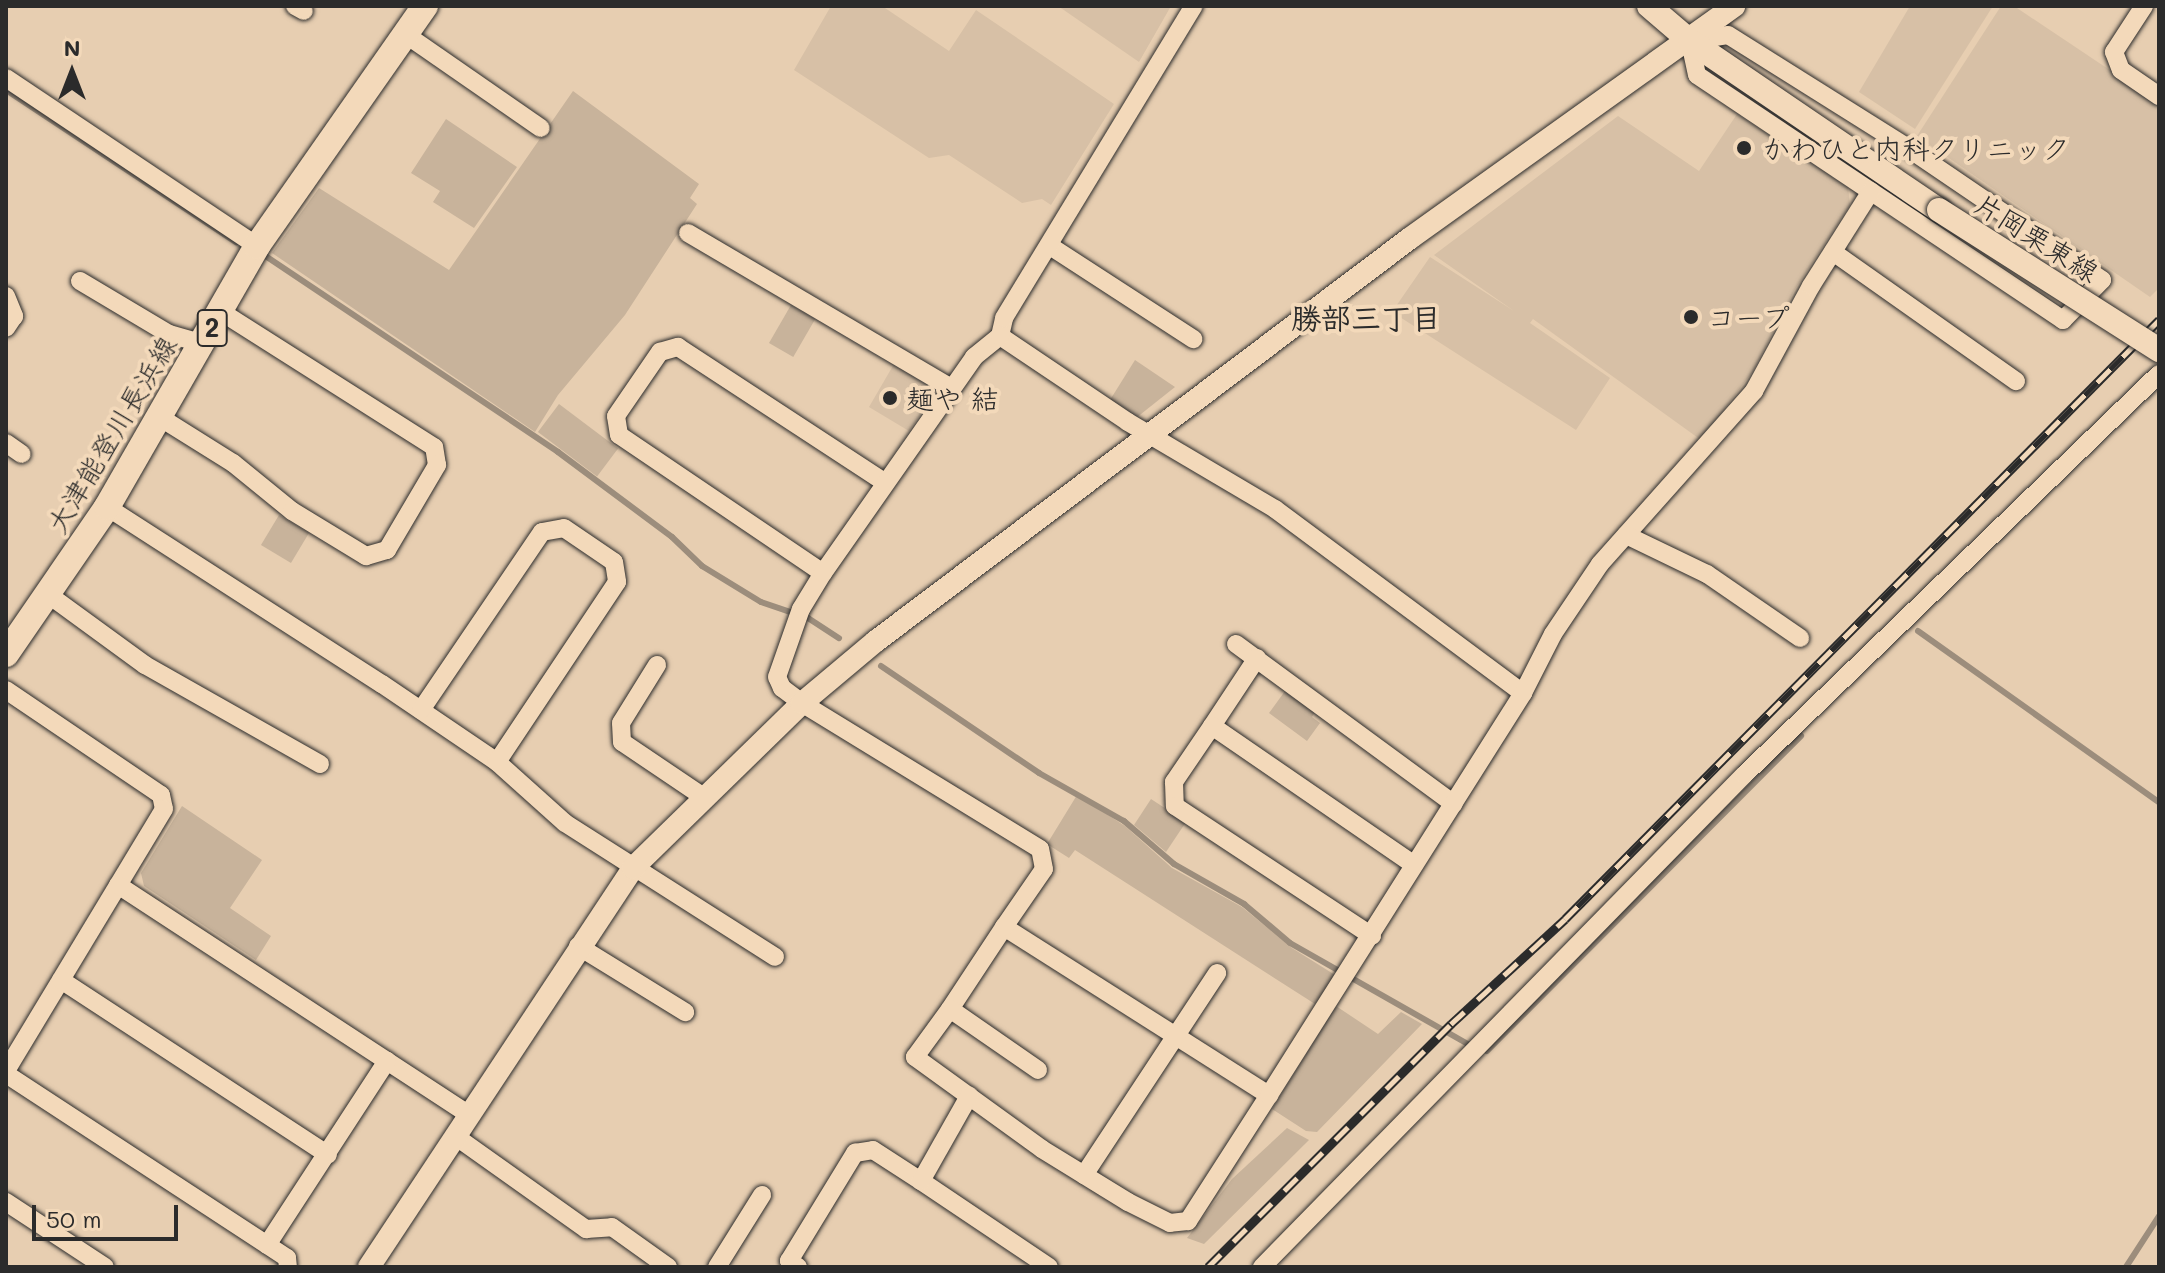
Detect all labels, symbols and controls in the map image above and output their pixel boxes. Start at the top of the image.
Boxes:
north arrow [32,32,112,112]
text: N [64,33,80,62]
place label: かわひと内科クリニック [1762,131,2070,165]
marker: かわひと内科クリニック [1733,137,1755,159]
street label: 片岡栗東線 [1969,186,2105,288]
district label: 勝部三丁目 [1291,299,1441,335]
place label: コープ [1707,300,1791,334]
road number: 2 [196,306,228,350]
marker: コープ [1682,308,1700,326]
street label: 大津能登川長浜線 [39,329,183,539]
place label: 麺や 結 [906,381,999,415]
marker: 麺や 結 [881,389,899,407]
scale bar [36,1189,182,1239]
text: 50 m [46,1203,102,1234]

